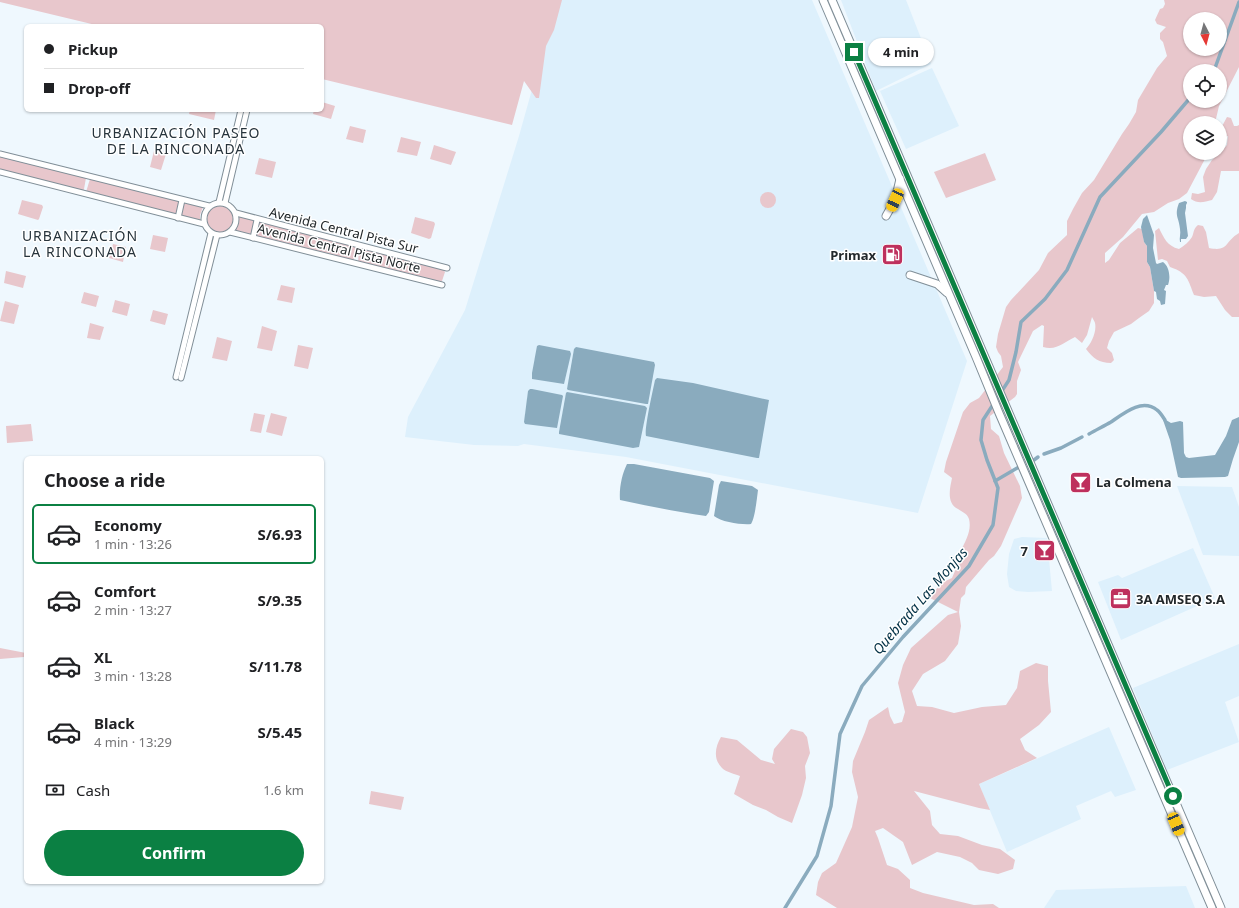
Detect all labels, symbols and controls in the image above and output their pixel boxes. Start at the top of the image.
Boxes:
north arrow [1183,12,1227,56]
map controls [1183,12,1227,160]
callout: 4 min [868,38,934,66]
text: Pickup [68,39,118,59]
route end [845,43,863,61]
text: 4 min [883,43,919,61]
button: locate [1183,64,1227,108]
text: Drop-off [68,78,130,98]
button: layers [1183,116,1227,160]
district label: URBANIZACIÓN PASEO DE LA RINCONADA [92,123,260,158]
car [884,187,906,213]
street label: Avenida Central Pista Sur [268,203,421,257]
street label: Avenida Central Pista Norte [255,219,423,277]
district label: URBANIZACIÓN LA RINCONADA [22,226,138,261]
fuel station icon: Primax [879,242,905,268]
place label: Primax [830,246,876,264]
text: Choose a ride [44,468,165,492]
bar icon: La Colmena [1068,469,1094,495]
place label: La Colmena [1096,473,1171,491]
text: Economy [94,515,162,535]
icon: car [46,516,82,552]
text: S/6.93 [258,524,302,544]
text: 1 min · 13:26 [94,535,172,553]
bar icon: 7 [1031,538,1057,564]
place label: 7 [1021,542,1028,560]
water label: Quebrada Las Monjas [868,543,971,658]
text: Comfort [94,581,156,601]
icon: car [46,582,82,618]
office icon: 3A AMSEQ S.A [1108,586,1134,612]
text: S/9.35 [258,590,302,610]
place label: 3A AMSEQ S.A [1136,590,1225,608]
text: 2 min · 13:27 [94,601,172,619]
text: XL [94,647,112,667]
icon: car [46,648,82,684]
text: S/11.78 [249,656,302,676]
text: 3 min · 13:28 [94,667,172,685]
text: Black [94,713,134,733]
icon: car [46,714,82,750]
text: S/5.45 [258,722,302,742]
text: 4 min · 13:29 [94,733,172,751]
icon: cash [44,779,66,801]
text: Cash [76,780,110,800]
text: 1.6 km [263,781,304,799]
route start [1164,787,1182,805]
car [1166,811,1186,837]
button: Confirm [44,830,304,876]

